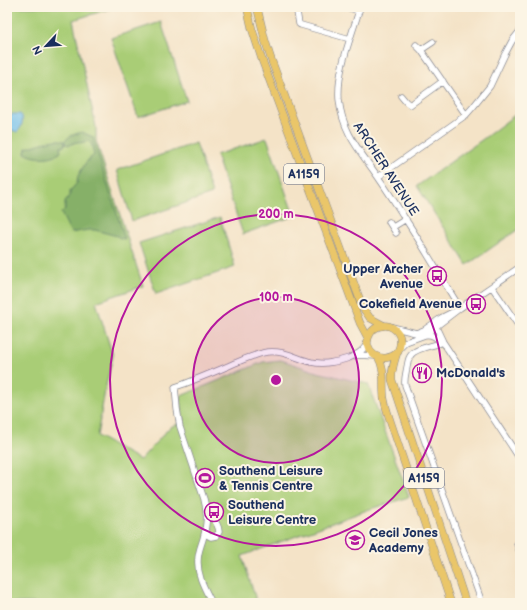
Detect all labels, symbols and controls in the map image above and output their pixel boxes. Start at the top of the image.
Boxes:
north arrow [26,26,66,66]
text: N [30,44,45,57]
street label: ARCHER AVENUE [350,119,423,219]
road number: A1159 [284,164,324,184]
text: 200 m [258,207,294,222]
place label: Upper Archer Avenue [343,261,424,292]
bus stop icon: Upper Archer Avenue [426,265,448,287]
text: 100 m [259,290,293,305]
bus stop icon: Cokefield Avenue [465,293,487,315]
place label: Cokefield Avenue [359,296,463,312]
restaurant icon: McDonald's [411,362,433,384]
place label: McDonald's [436,365,505,381]
centre of rings [269,373,283,387]
place label: Southend Leisure & Tennis Centre [219,463,323,494]
sports icon: Southend Leisure & Tennis Centre [194,467,216,489]
road number: A1159 [404,468,444,488]
place label: Southend Leisure Centre [228,497,317,528]
bus stop icon: Southend Leisure Centre [203,501,225,523]
place label: Cecil Jones Academy [368,525,438,556]
school or university icon: Cecil Jones Academy [344,529,366,551]

